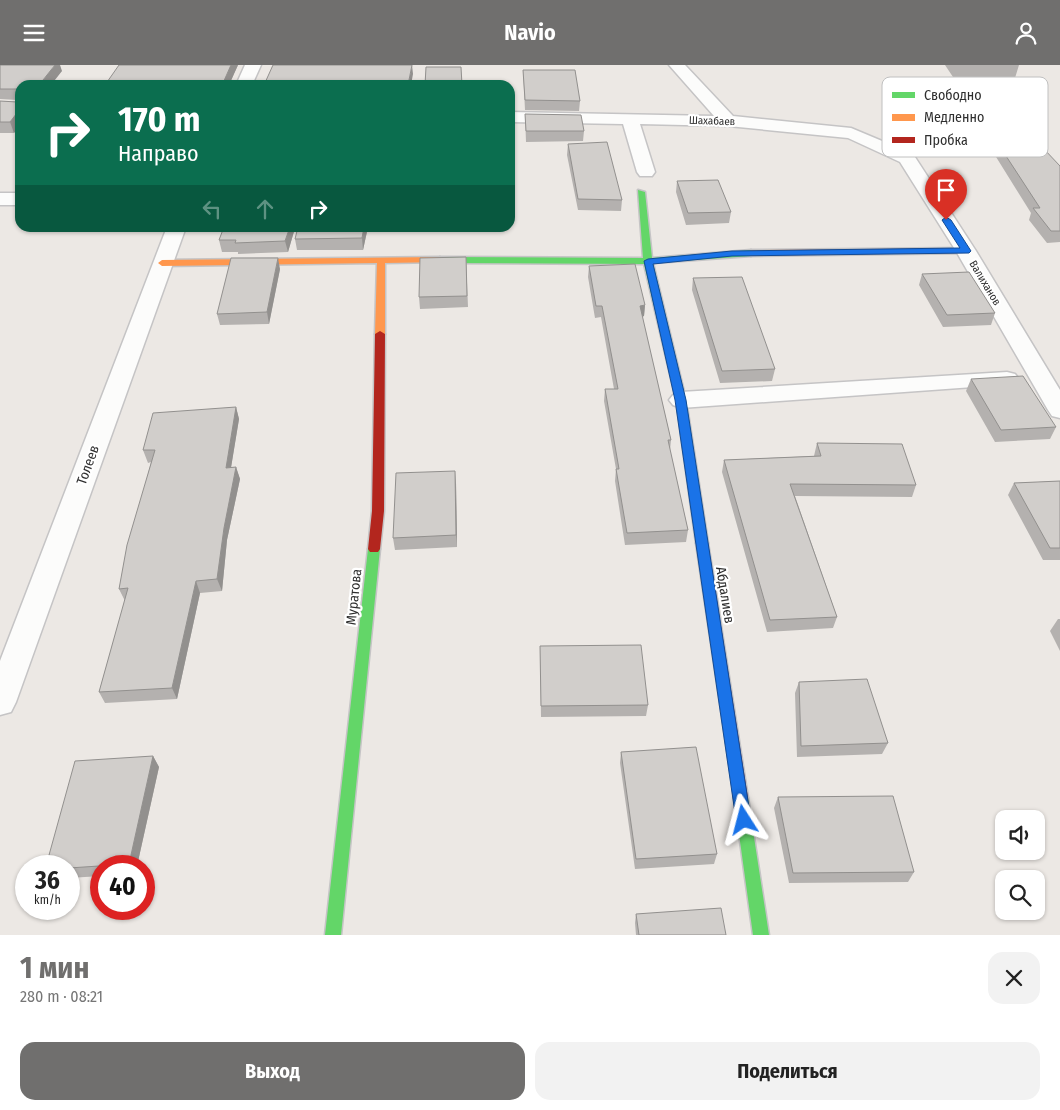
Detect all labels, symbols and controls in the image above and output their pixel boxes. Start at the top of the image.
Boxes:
icon: menu [20,19,48,47]
text: Navio [504,19,556,46]
icon: person [1012,19,1040,47]
legend [882,77,1048,157]
text: Свободно [924,87,982,104]
text: 170 m [118,98,201,140]
icon: right [35,100,100,165]
text: Медленно [924,109,984,126]
street label: Шахабаев [689,114,735,128]
text: Пробка [924,132,968,149]
text: Направо [118,140,199,167]
pin [925,169,967,220]
icon: arrive [932,176,960,204]
icon: left [198,195,226,223]
icon: ahead [251,195,279,223]
icon: right [304,195,332,223]
street label: Валиханов [967,258,1003,308]
street label: Толеев [73,443,103,487]
street label: Абдалиев [712,565,738,625]
street label: Муратова [343,568,365,626]
position arrow [717,793,769,845]
map controls [995,810,1045,920]
button: sound [995,810,1045,860]
speed limit sign: 40 [90,855,155,920]
text: 36 [35,866,60,896]
button: search [995,870,1045,920]
text: km/h [34,893,61,907]
text: 1 мин [20,950,89,986]
button: close [988,952,1040,1004]
text: 280 m · 08:21 [20,987,103,1006]
button: Выход [20,1042,525,1100]
button: Поделиться [535,1042,1040,1100]

